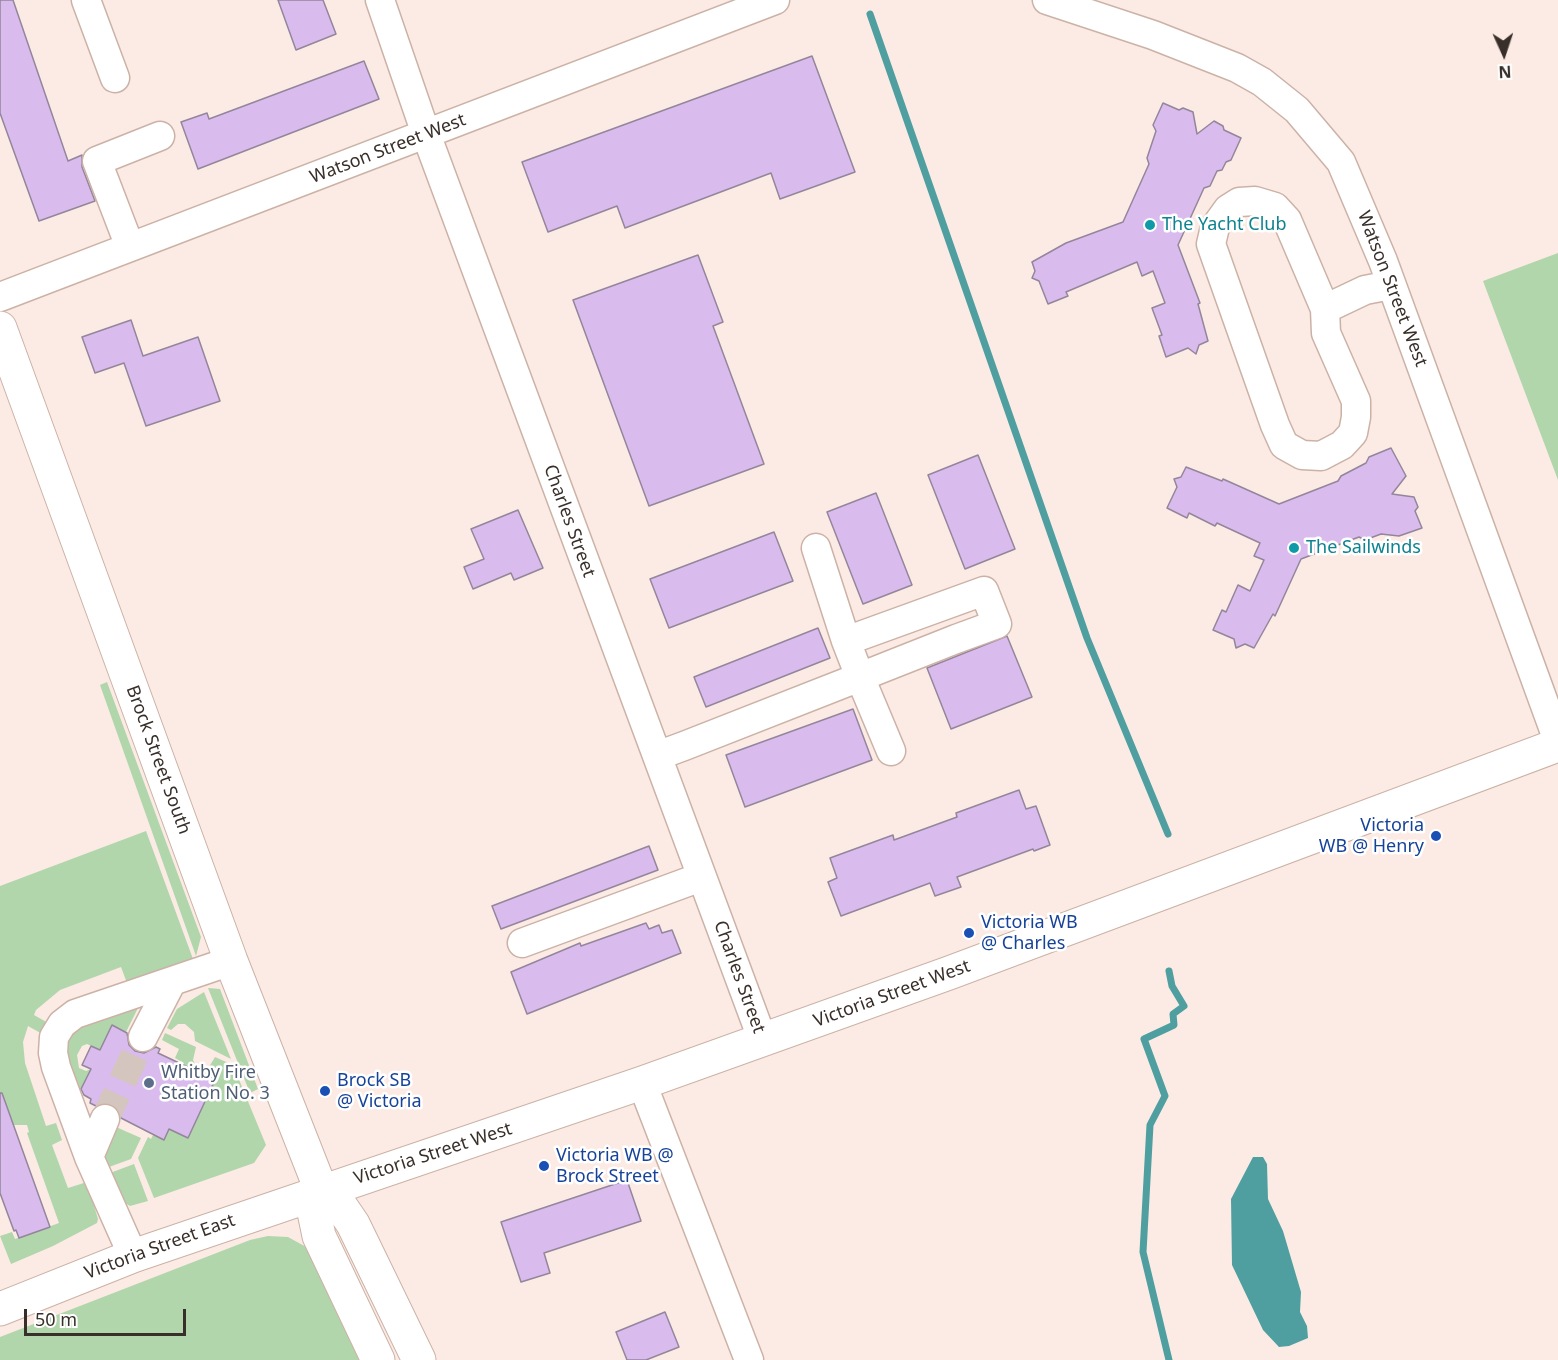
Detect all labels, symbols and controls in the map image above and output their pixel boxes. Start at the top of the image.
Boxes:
north arrow [1474,24,1534,84]
text: N [1498,61,1512,83]
street label: Watson Street West [307,109,469,189]
street label: Watson Street West [1352,208,1432,370]
place label: The Yacht Club [1162,214,1287,236]
marker: The Yacht Club [1143,218,1157,232]
street label: Charles Street [539,462,599,580]
place label: The Sailwinds [1306,537,1421,559]
marker: The Sailwinds [1287,541,1301,555]
street label: Brock Street South [121,683,195,837]
place label: Victoria WB @ Henry [1319,815,1424,858]
marker: Victoria WB @ Henry [1429,829,1443,843]
place label: Victoria WB @ Charles [981,912,1078,954]
street label: Charles Street [709,918,769,1036]
marker: Victoria WB @ Charles [962,926,976,940]
street label: Victoria Street West [811,956,973,1032]
place label: Whitby Fire Station No. 3 [161,1062,270,1104]
place label: Brock SB @ Victoria [337,1070,422,1112]
marker: Whitby Fire Station No. 3 [142,1076,156,1090]
marker: Brock SB @ Victoria [318,1084,332,1098]
street label: Victoria Street West [351,1118,515,1190]
place label: Victoria WB @ Brock Street [556,1145,674,1188]
marker: Victoria WB @ Brock Street [537,1159,551,1173]
street label: Victoria Street East [82,1210,238,1284]
scale bar [27,1297,189,1335]
text: 50 m [35,1307,77,1331]

